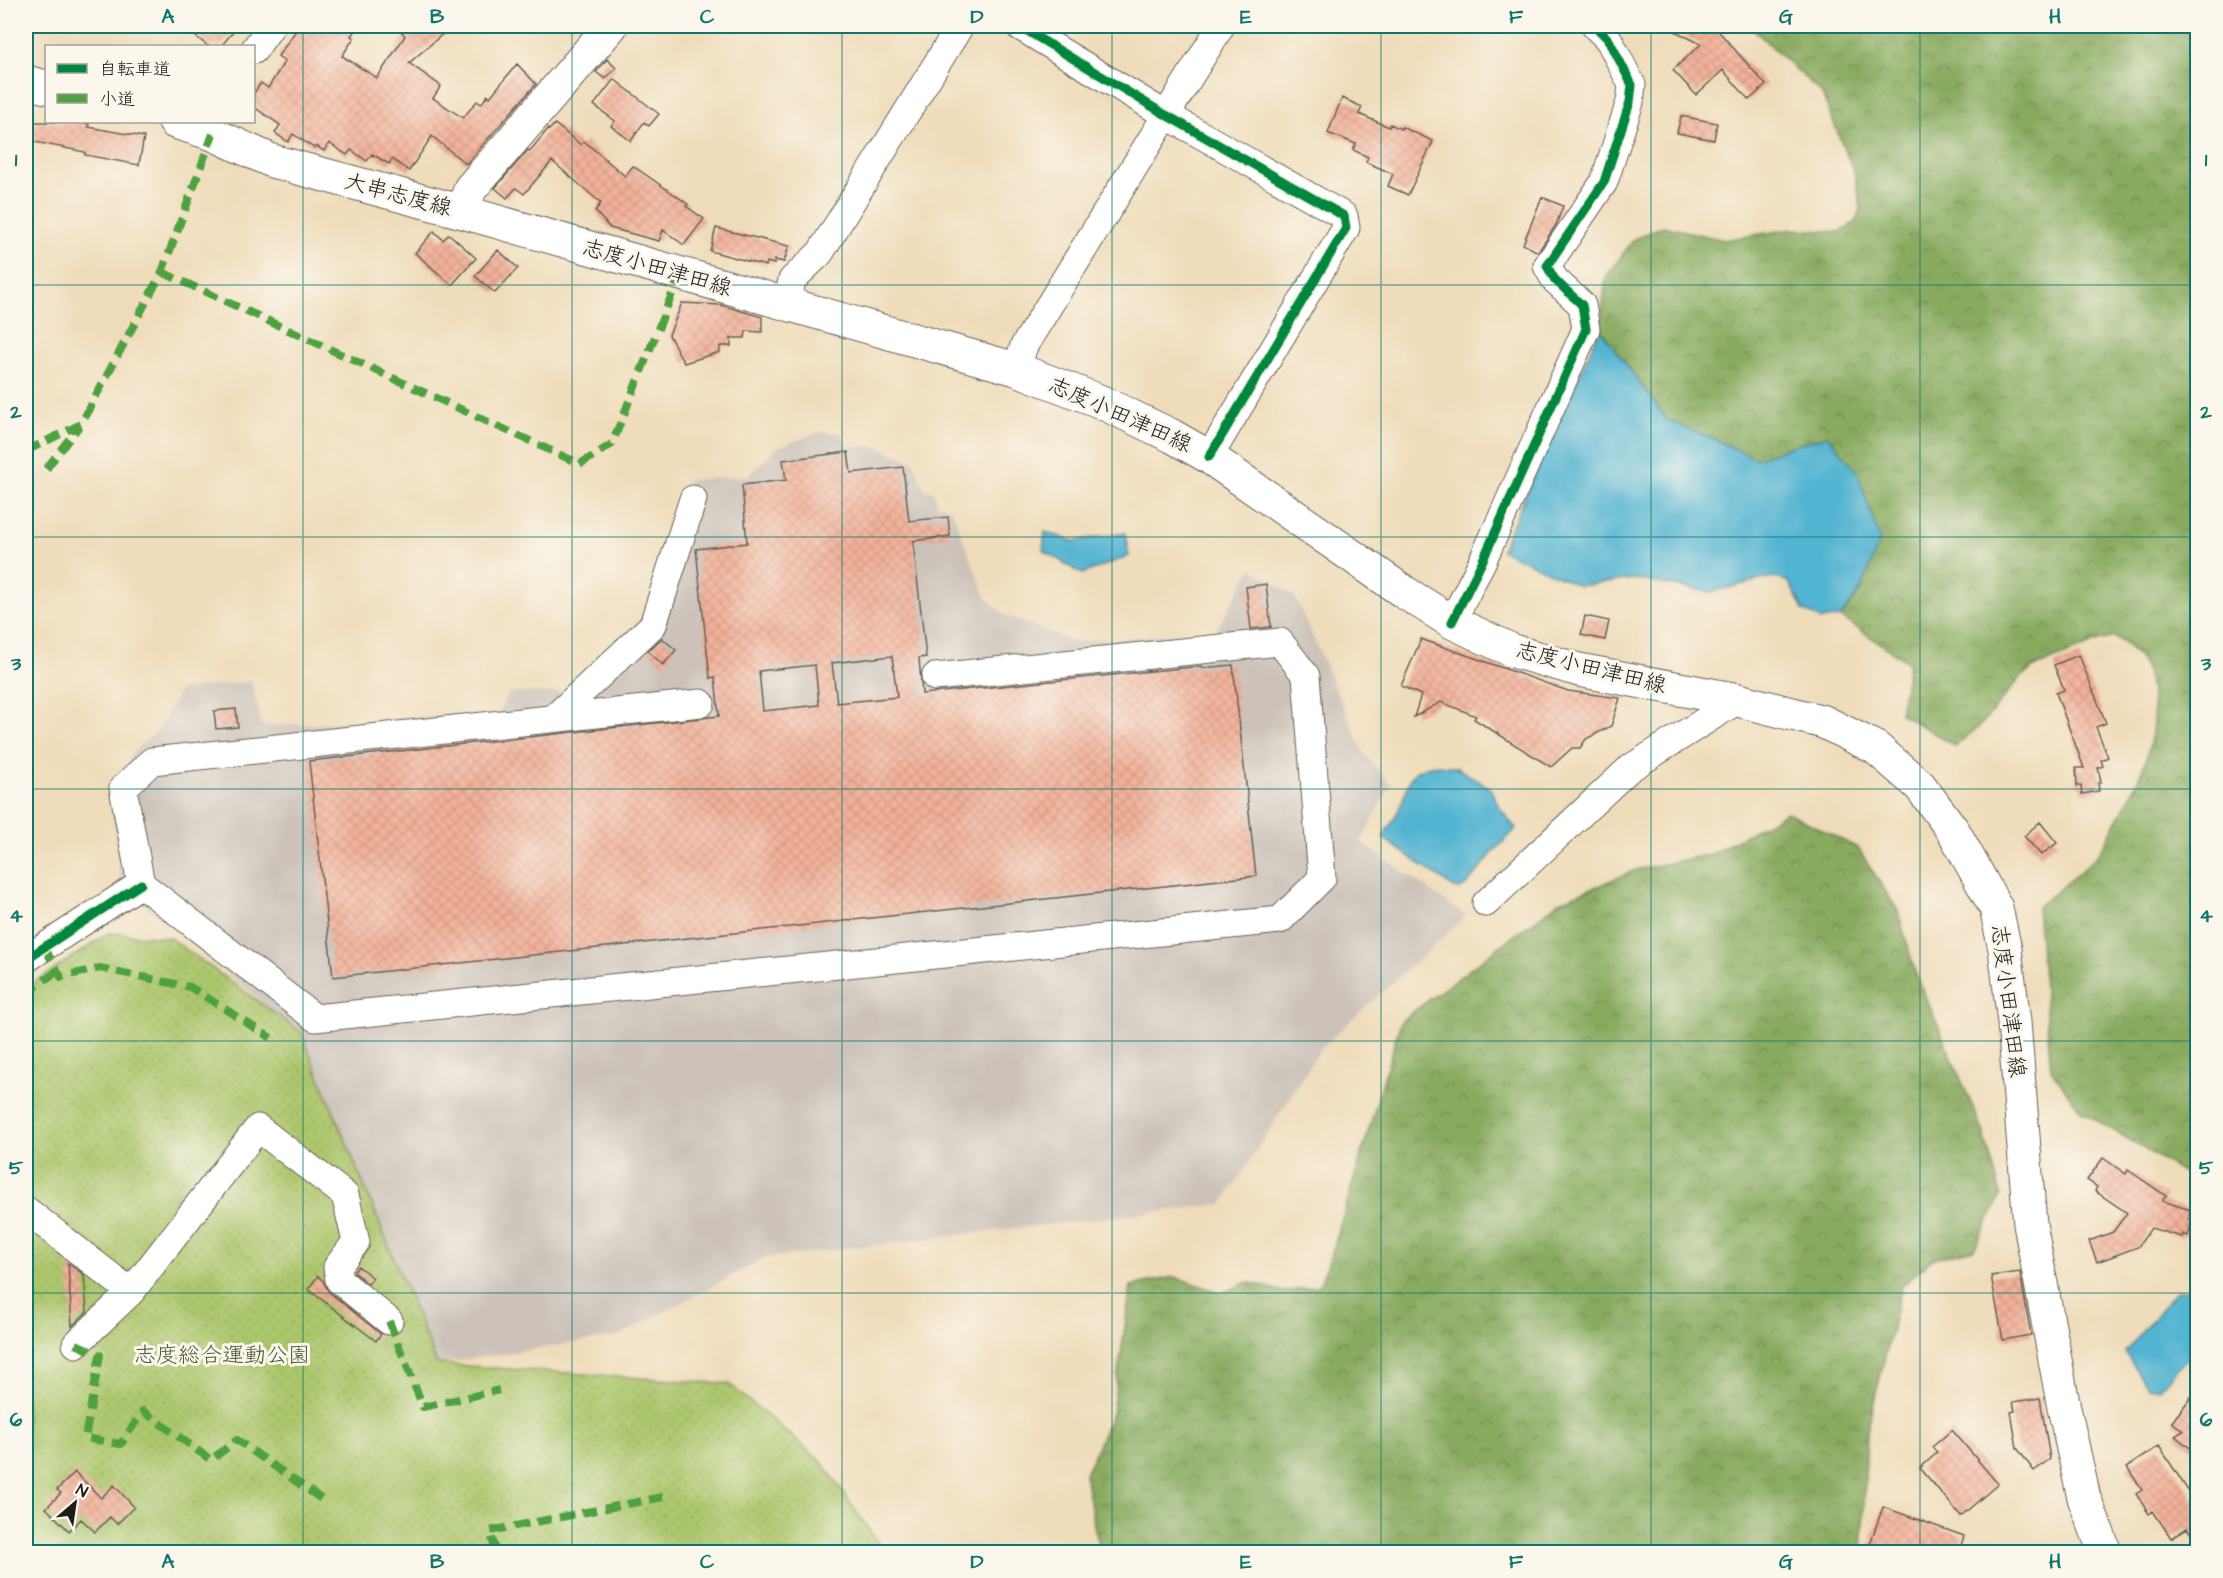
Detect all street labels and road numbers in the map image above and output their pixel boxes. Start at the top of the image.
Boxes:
street label: 大串志度線 [341,166,455,224]
street label: 志度小田津田線 [579,232,735,304]
street label: 志度小田津田線 [1043,370,1197,460]
street label: 志度小田津田線 [1513,634,1669,702]
street label: 志度小田津田線 [1983,923,2033,1079]

